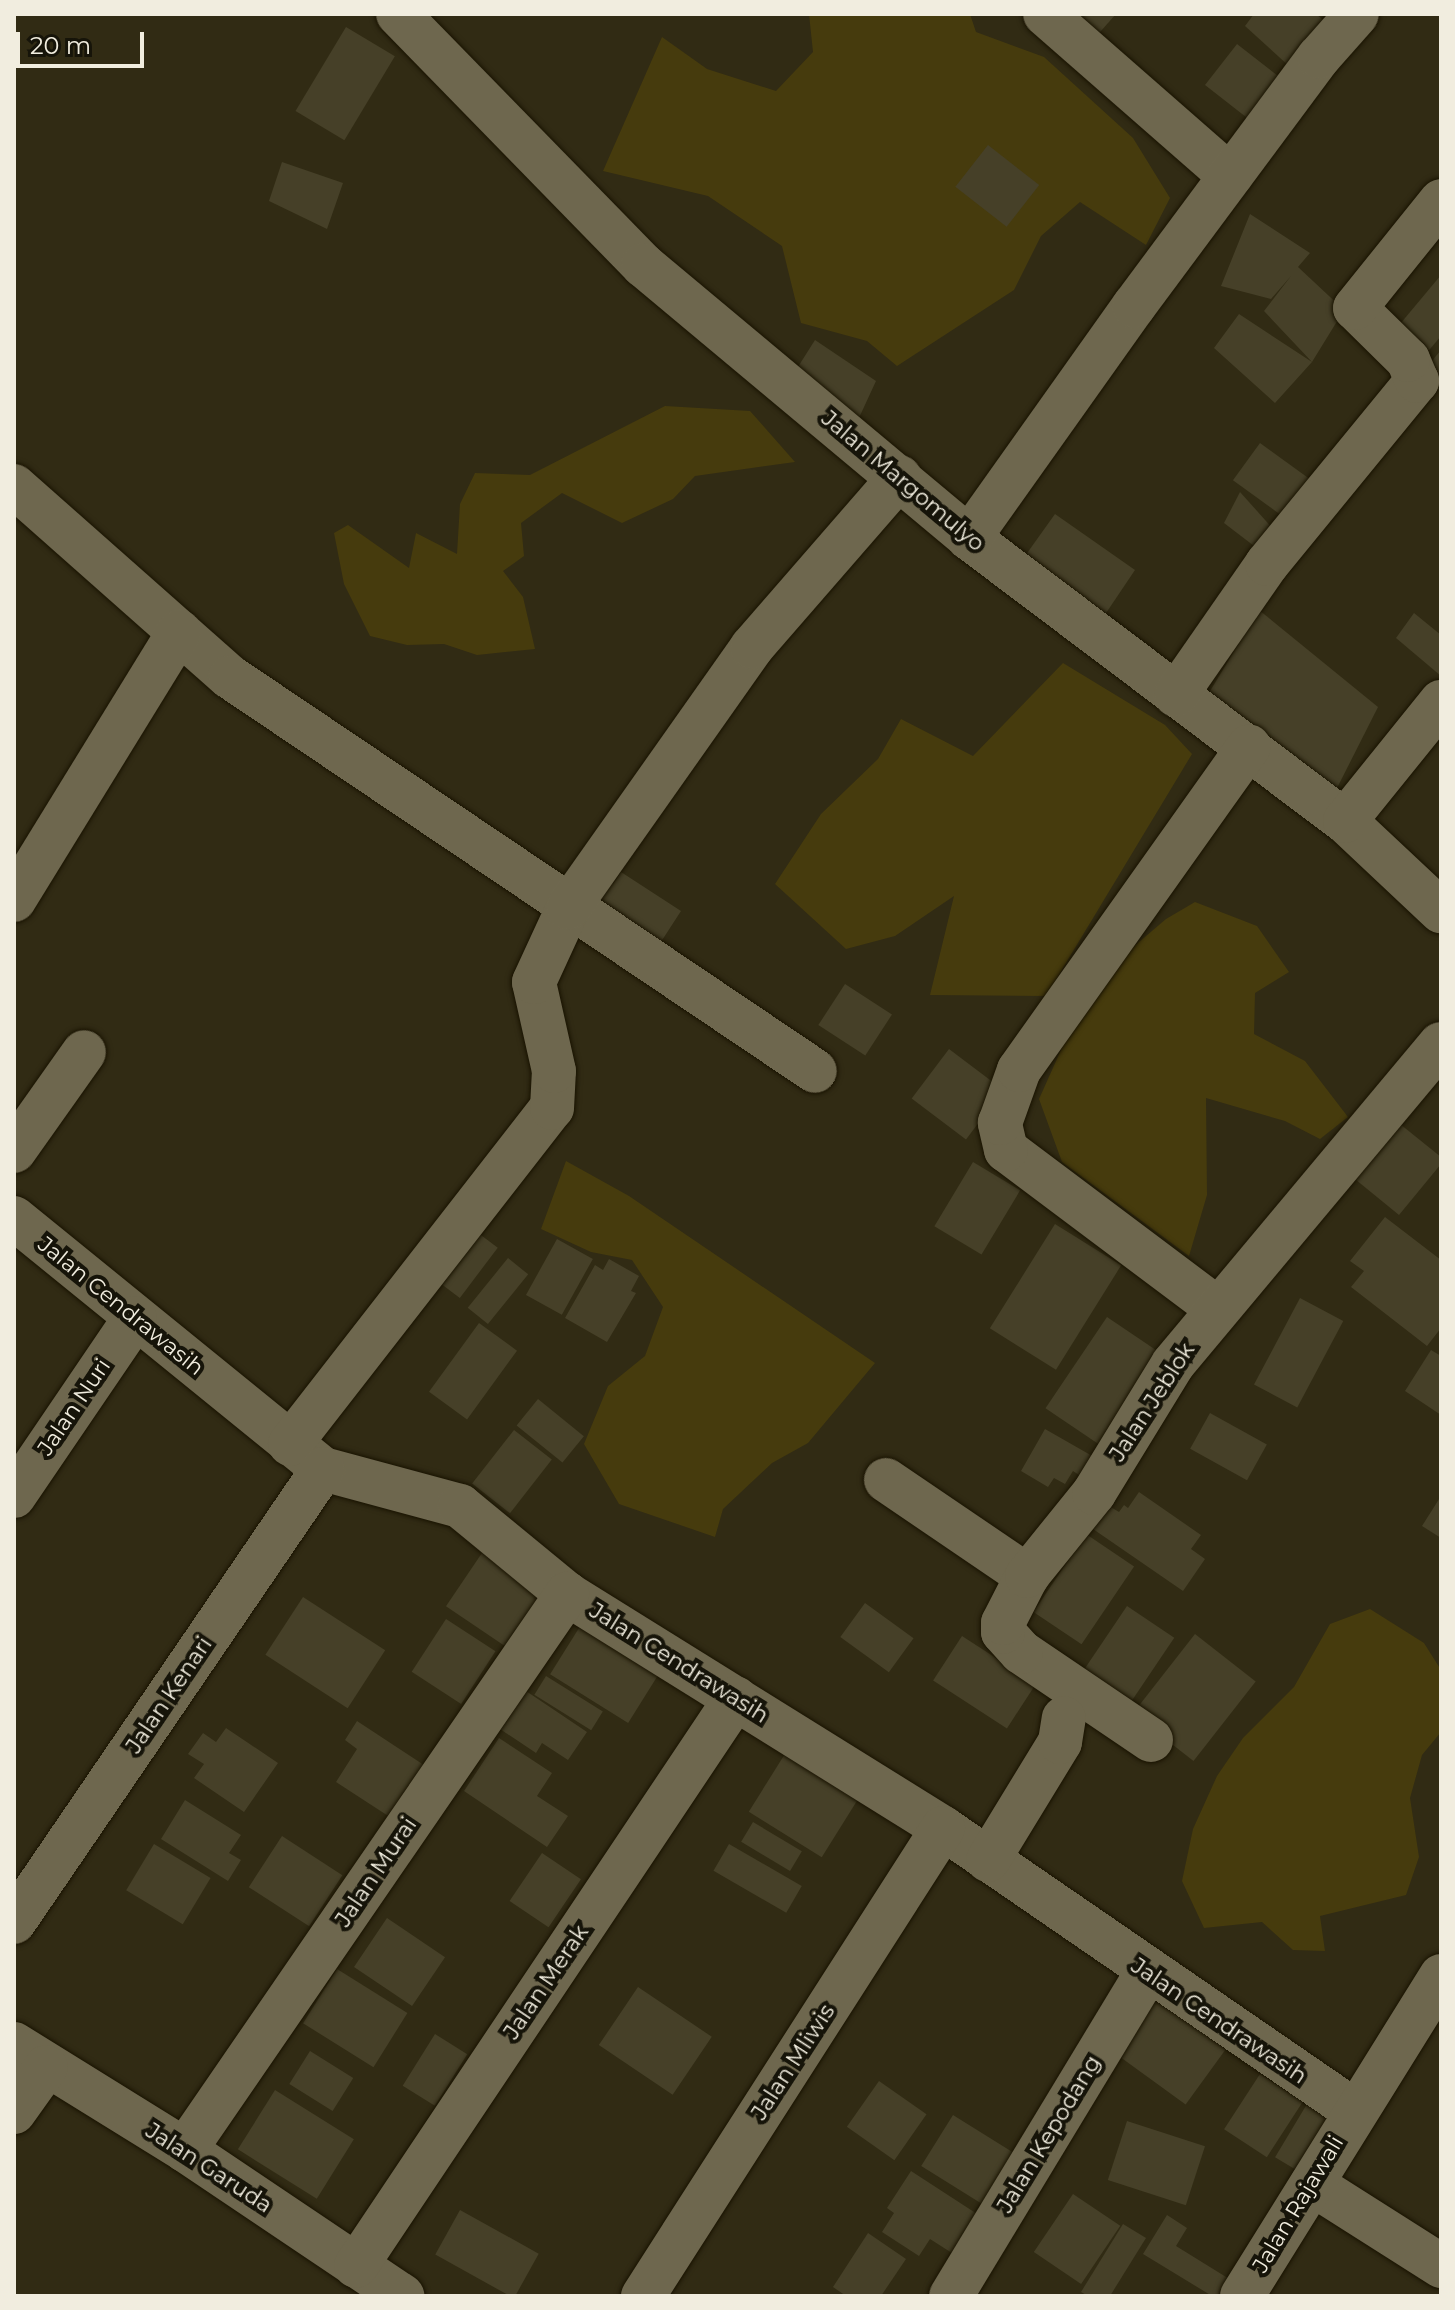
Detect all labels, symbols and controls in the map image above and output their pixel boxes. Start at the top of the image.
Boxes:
scale bar [20,16,148,66]
text: 20 m [30,31,91,60]
street label: Jalan Margomulyo [816,405,990,557]
street label: Jalan Cendrawasih [33,1231,209,1381]
street label: Jalan Jeblok [1104,1338,1200,1466]
street label: Jalan Nuri [32,1354,116,1460]
street label: Jalan Cendrawasih [585,1597,773,1729]
street label: Jalan Kenari [120,1632,218,1758]
street label: Jalan Murai [330,1812,422,1932]
street label: Jalan Merak [498,1920,594,2044]
street label: Jalan Cendrawasih [1126,1953,1312,2089]
street label: Jalan Mliwis [746,1999,840,2125]
street label: Jalan Kepodang [992,2051,1106,2217]
street label: Jalan Garuda [141,2117,277,2219]
street label: Jalan Rajawali [1247,2131,1349,2277]

